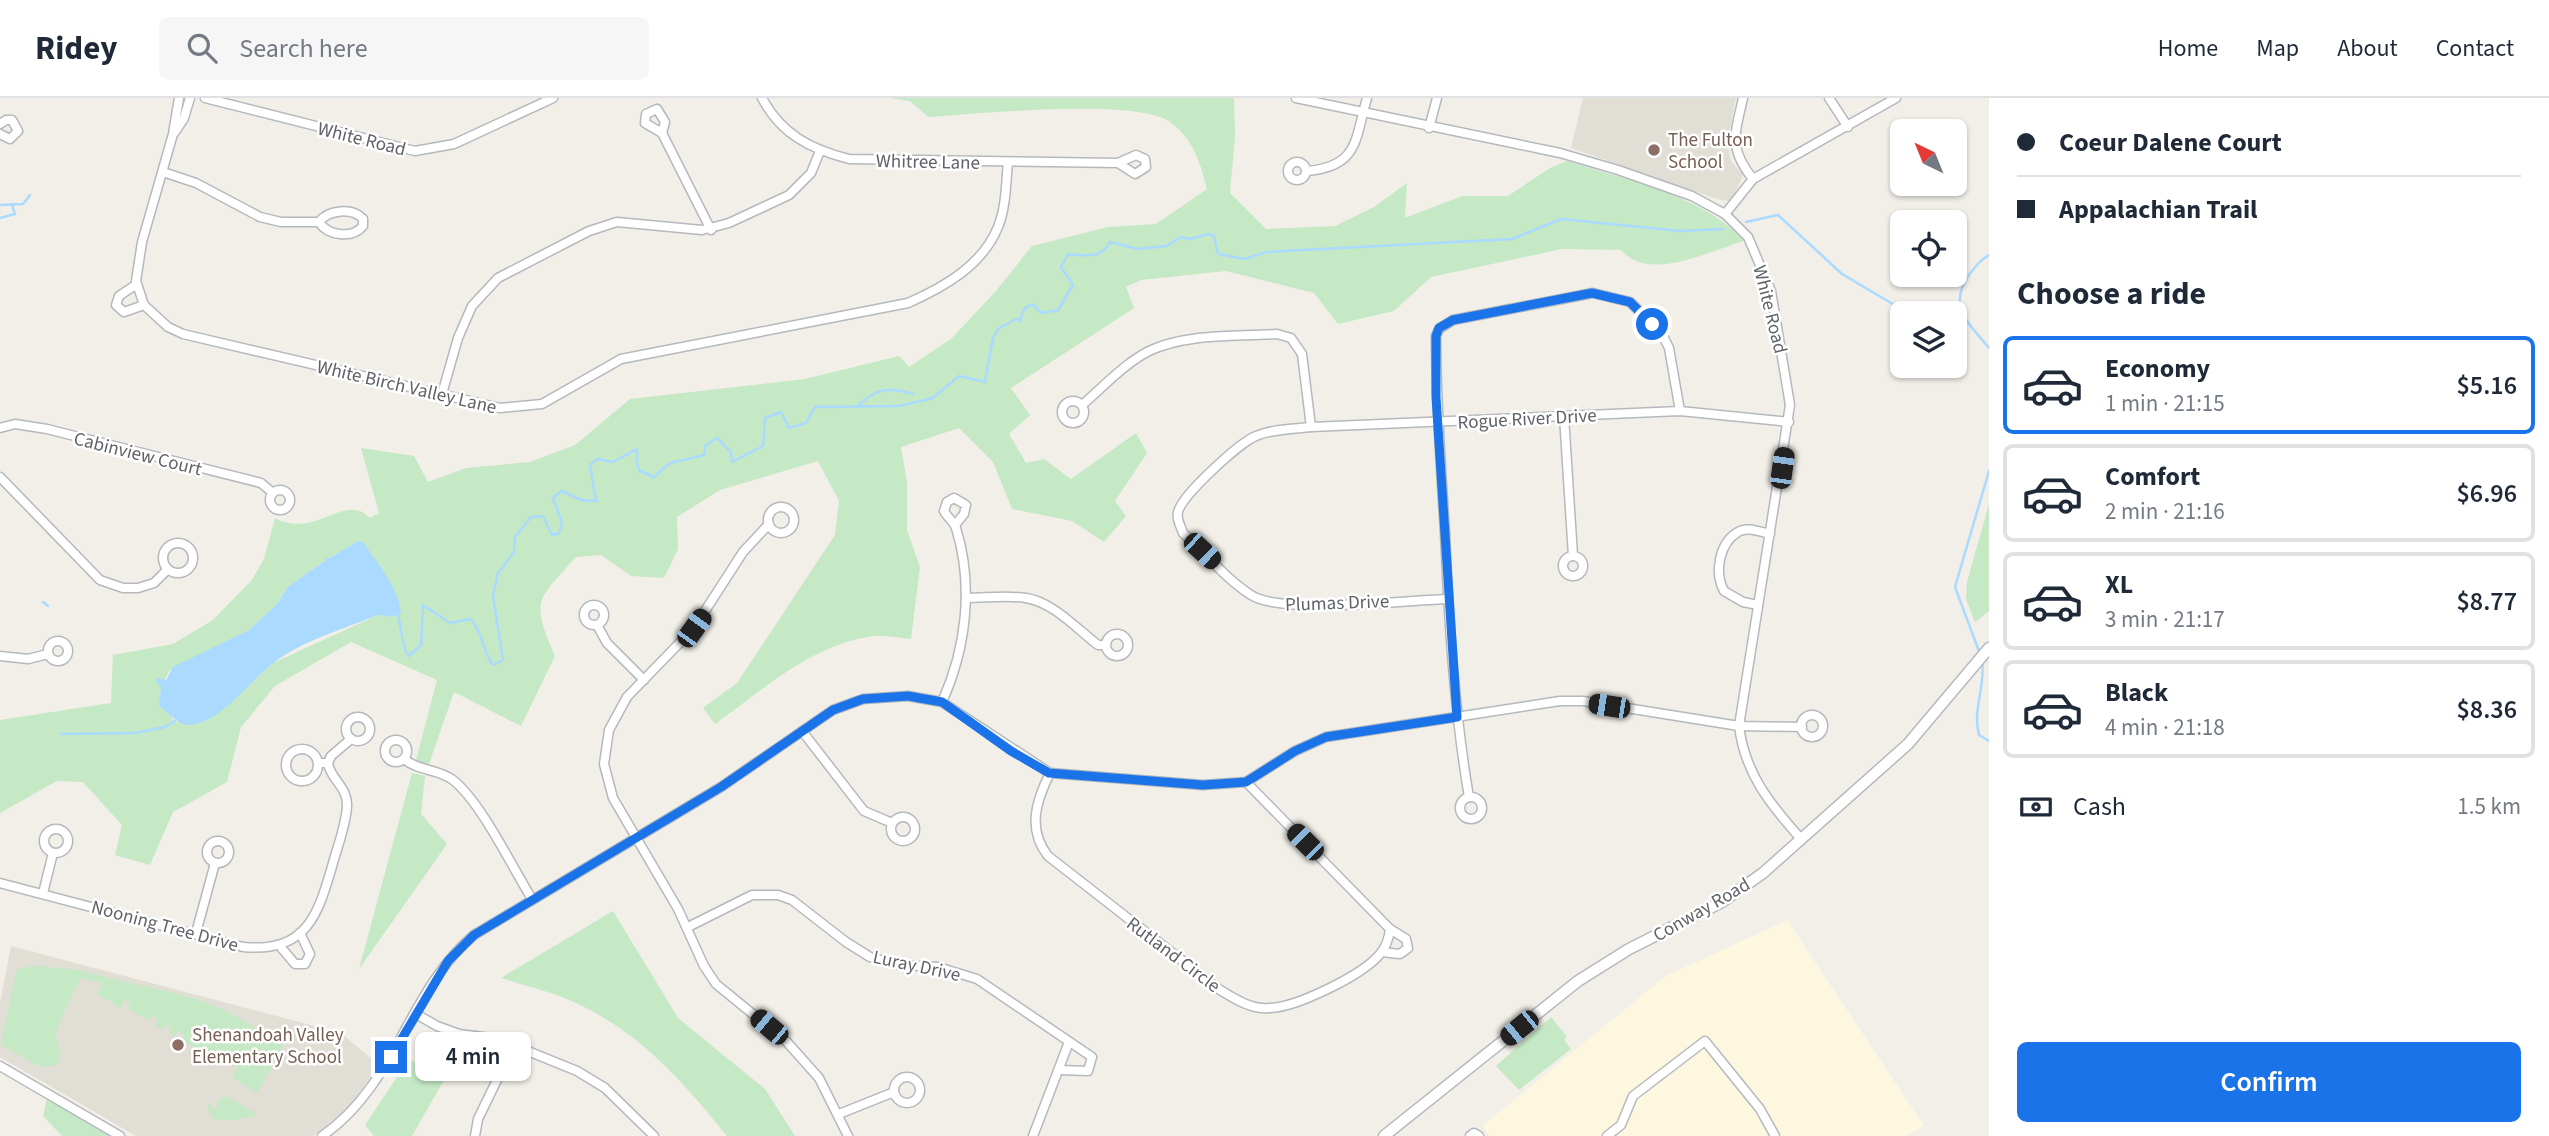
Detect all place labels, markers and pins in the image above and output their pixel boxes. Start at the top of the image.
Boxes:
place label: The Fulton School [1668,127,1753,176]
marker: The Fulton School [1646,142,1662,158]
place label: Shenandoah Valley Elementary School [192,1022,344,1071]
marker: Shenandoah Valley Elementary School [170,1037,186,1053]

